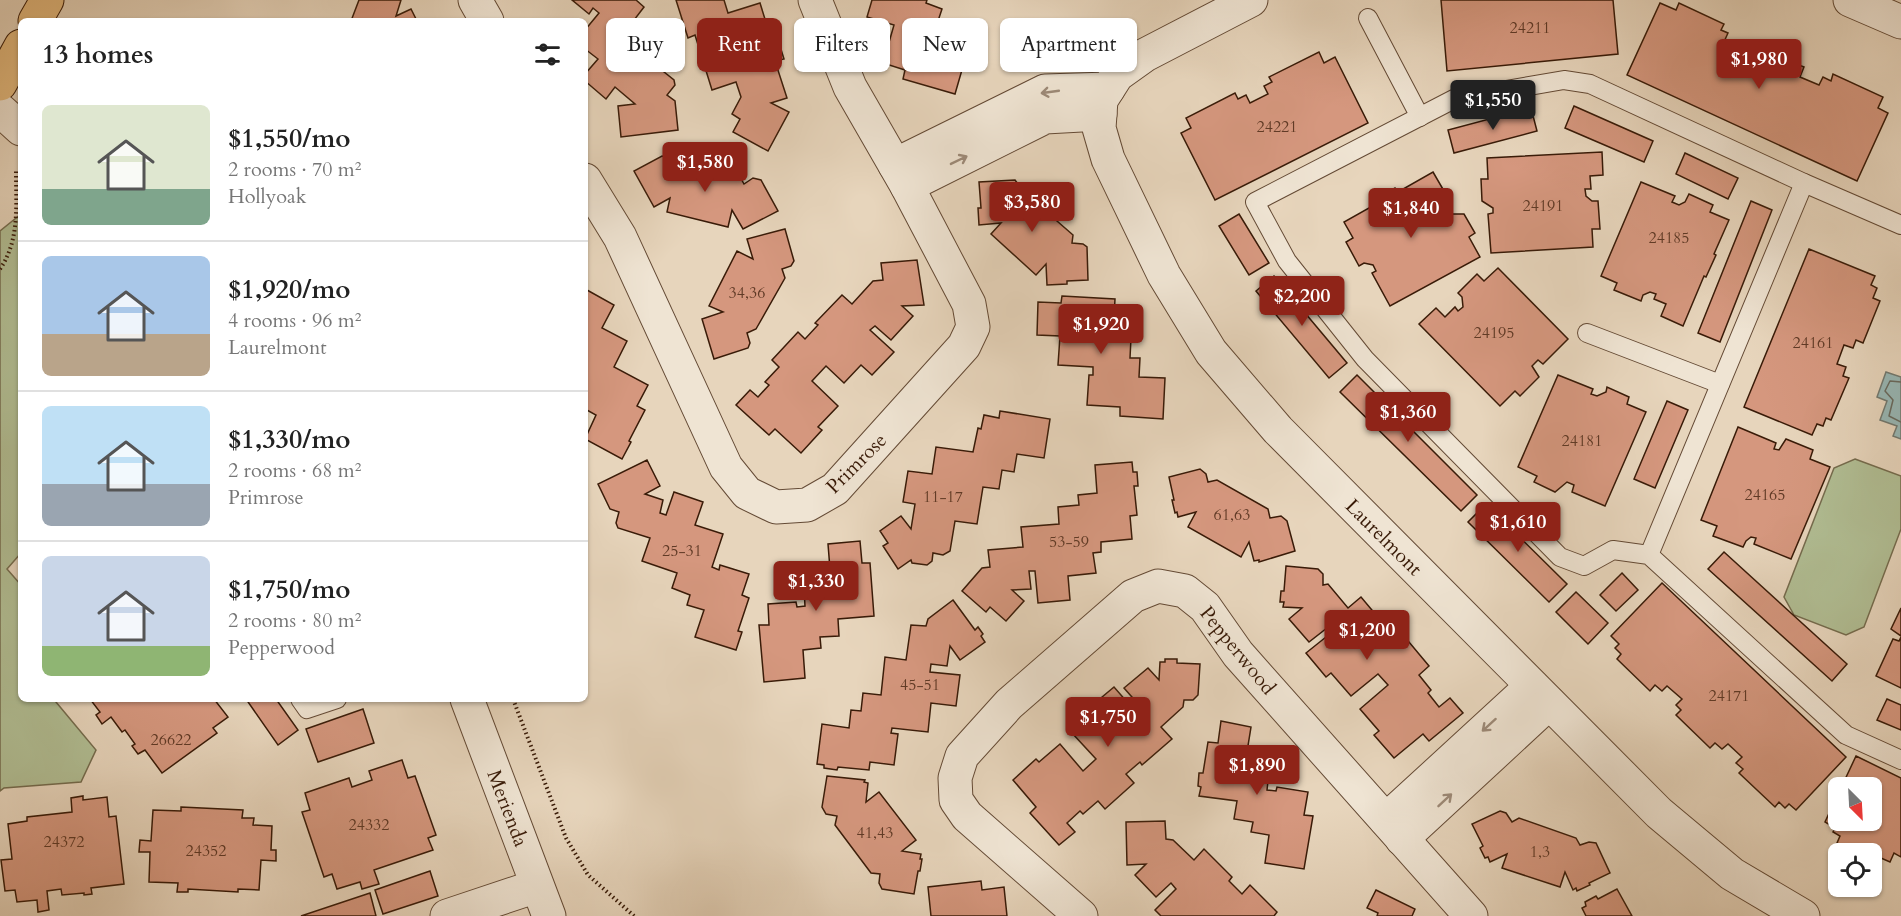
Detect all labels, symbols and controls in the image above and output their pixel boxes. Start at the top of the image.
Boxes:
house number: 24211 [1510,17,1550,39]
chip: Buy [606,18,685,72]
chip: Rent [697,18,782,72]
chip: Filters [794,18,890,72]
chip: New [902,18,988,72]
chip: Apartment [1000,18,1137,72]
text: 13 homes [42,37,153,72]
icon: filters [531,38,564,71]
pin: $1,980 [1710,39,1808,90]
text: $1,980 [1730,45,1788,72]
pin: $1,550 [1444,80,1542,131]
one-way arrow [1040,86,1060,97]
text: $1,550 [1464,86,1522,113]
house number: 24221 [1257,116,1297,138]
text: $1,550/mo [228,121,351,156]
icon: home [90,129,162,201]
pin: $1,580 [656,142,754,193]
text: $1,580 [676,148,734,175]
one-way arrow [950,153,968,165]
text: 2 rooms · 70 m² [228,156,361,183]
pin: $3,580 [983,182,1081,233]
text: Hollyoak [228,183,306,210]
text: $3,580 [1003,188,1061,215]
pin: $1,840 [1362,188,1460,239]
text: $1,840 [1382,194,1440,221]
house number: 24191 [1523,195,1563,217]
house number: 24185 [1649,227,1689,249]
text: $1,920/mo [228,272,351,307]
pin: $2,200 [1253,276,1351,327]
icon: home [90,280,162,352]
house number: 34,36 [729,282,765,304]
text: $2,200 [1273,282,1331,309]
pin: $1,920 [1052,304,1150,355]
text: 4 rooms · 96 m² [228,307,361,334]
text: $1,920 [1072,310,1130,337]
house number: 24195 [1474,322,1514,344]
house number: 24161 [1793,332,1833,354]
text: Laurelmont [228,334,327,361]
pin: $1,360 [1359,392,1457,443]
text: $1,360 [1379,398,1437,425]
text: $1,330/mo [228,422,351,457]
street label: Primrose [820,427,893,500]
icon: home [90,430,162,502]
house number: 24181 [1562,430,1602,452]
text: 2 rooms · 68 m² [228,457,361,484]
text: Primrose [228,484,304,511]
house number: 24165 [1745,484,1785,506]
house number: 11-17 [923,486,963,508]
street label: Laurelmont [1339,493,1429,582]
pin: $1,610 [1469,502,1567,553]
house number: 61,63 [1214,504,1250,526]
text: $1,610 [1489,508,1547,535]
house number: 53-59 [1049,531,1089,553]
house number: 25-31 [662,540,702,562]
pin: $1,330 [767,561,865,612]
text: $1,330 [787,567,845,594]
text: $1,750/mo [228,572,351,607]
icon: home [90,580,162,652]
street label: Pepperwood [1193,600,1282,701]
text: 2 rooms · 80 m² [228,607,361,634]
pin: $1,200 [1318,610,1416,661]
text: $1,200 [1338,616,1396,643]
text: Pepperwood [228,634,335,661]
house number: 45-51 [900,674,940,696]
house number: 24171 [1709,685,1749,707]
pin: $1,750 [1059,697,1157,748]
text: $1,750 [1079,703,1137,730]
one-way arrow [1482,718,1497,732]
house number: 26622 [151,729,191,751]
pin: $1,890 [1208,745,1306,796]
text: $1,890 [1228,751,1286,778]
street label: Merienda [480,766,535,851]
north arrow [1828,777,1882,831]
map controls [1828,777,1882,897]
one-way arrow [1437,793,1452,807]
house number: 24332 [349,814,389,836]
house number: 41,43 [857,822,893,844]
house number: 24372 [44,831,84,853]
house number: 24352 [186,840,226,862]
house number: 1,3 [1530,841,1550,863]
button: locate [1828,843,1882,897]

